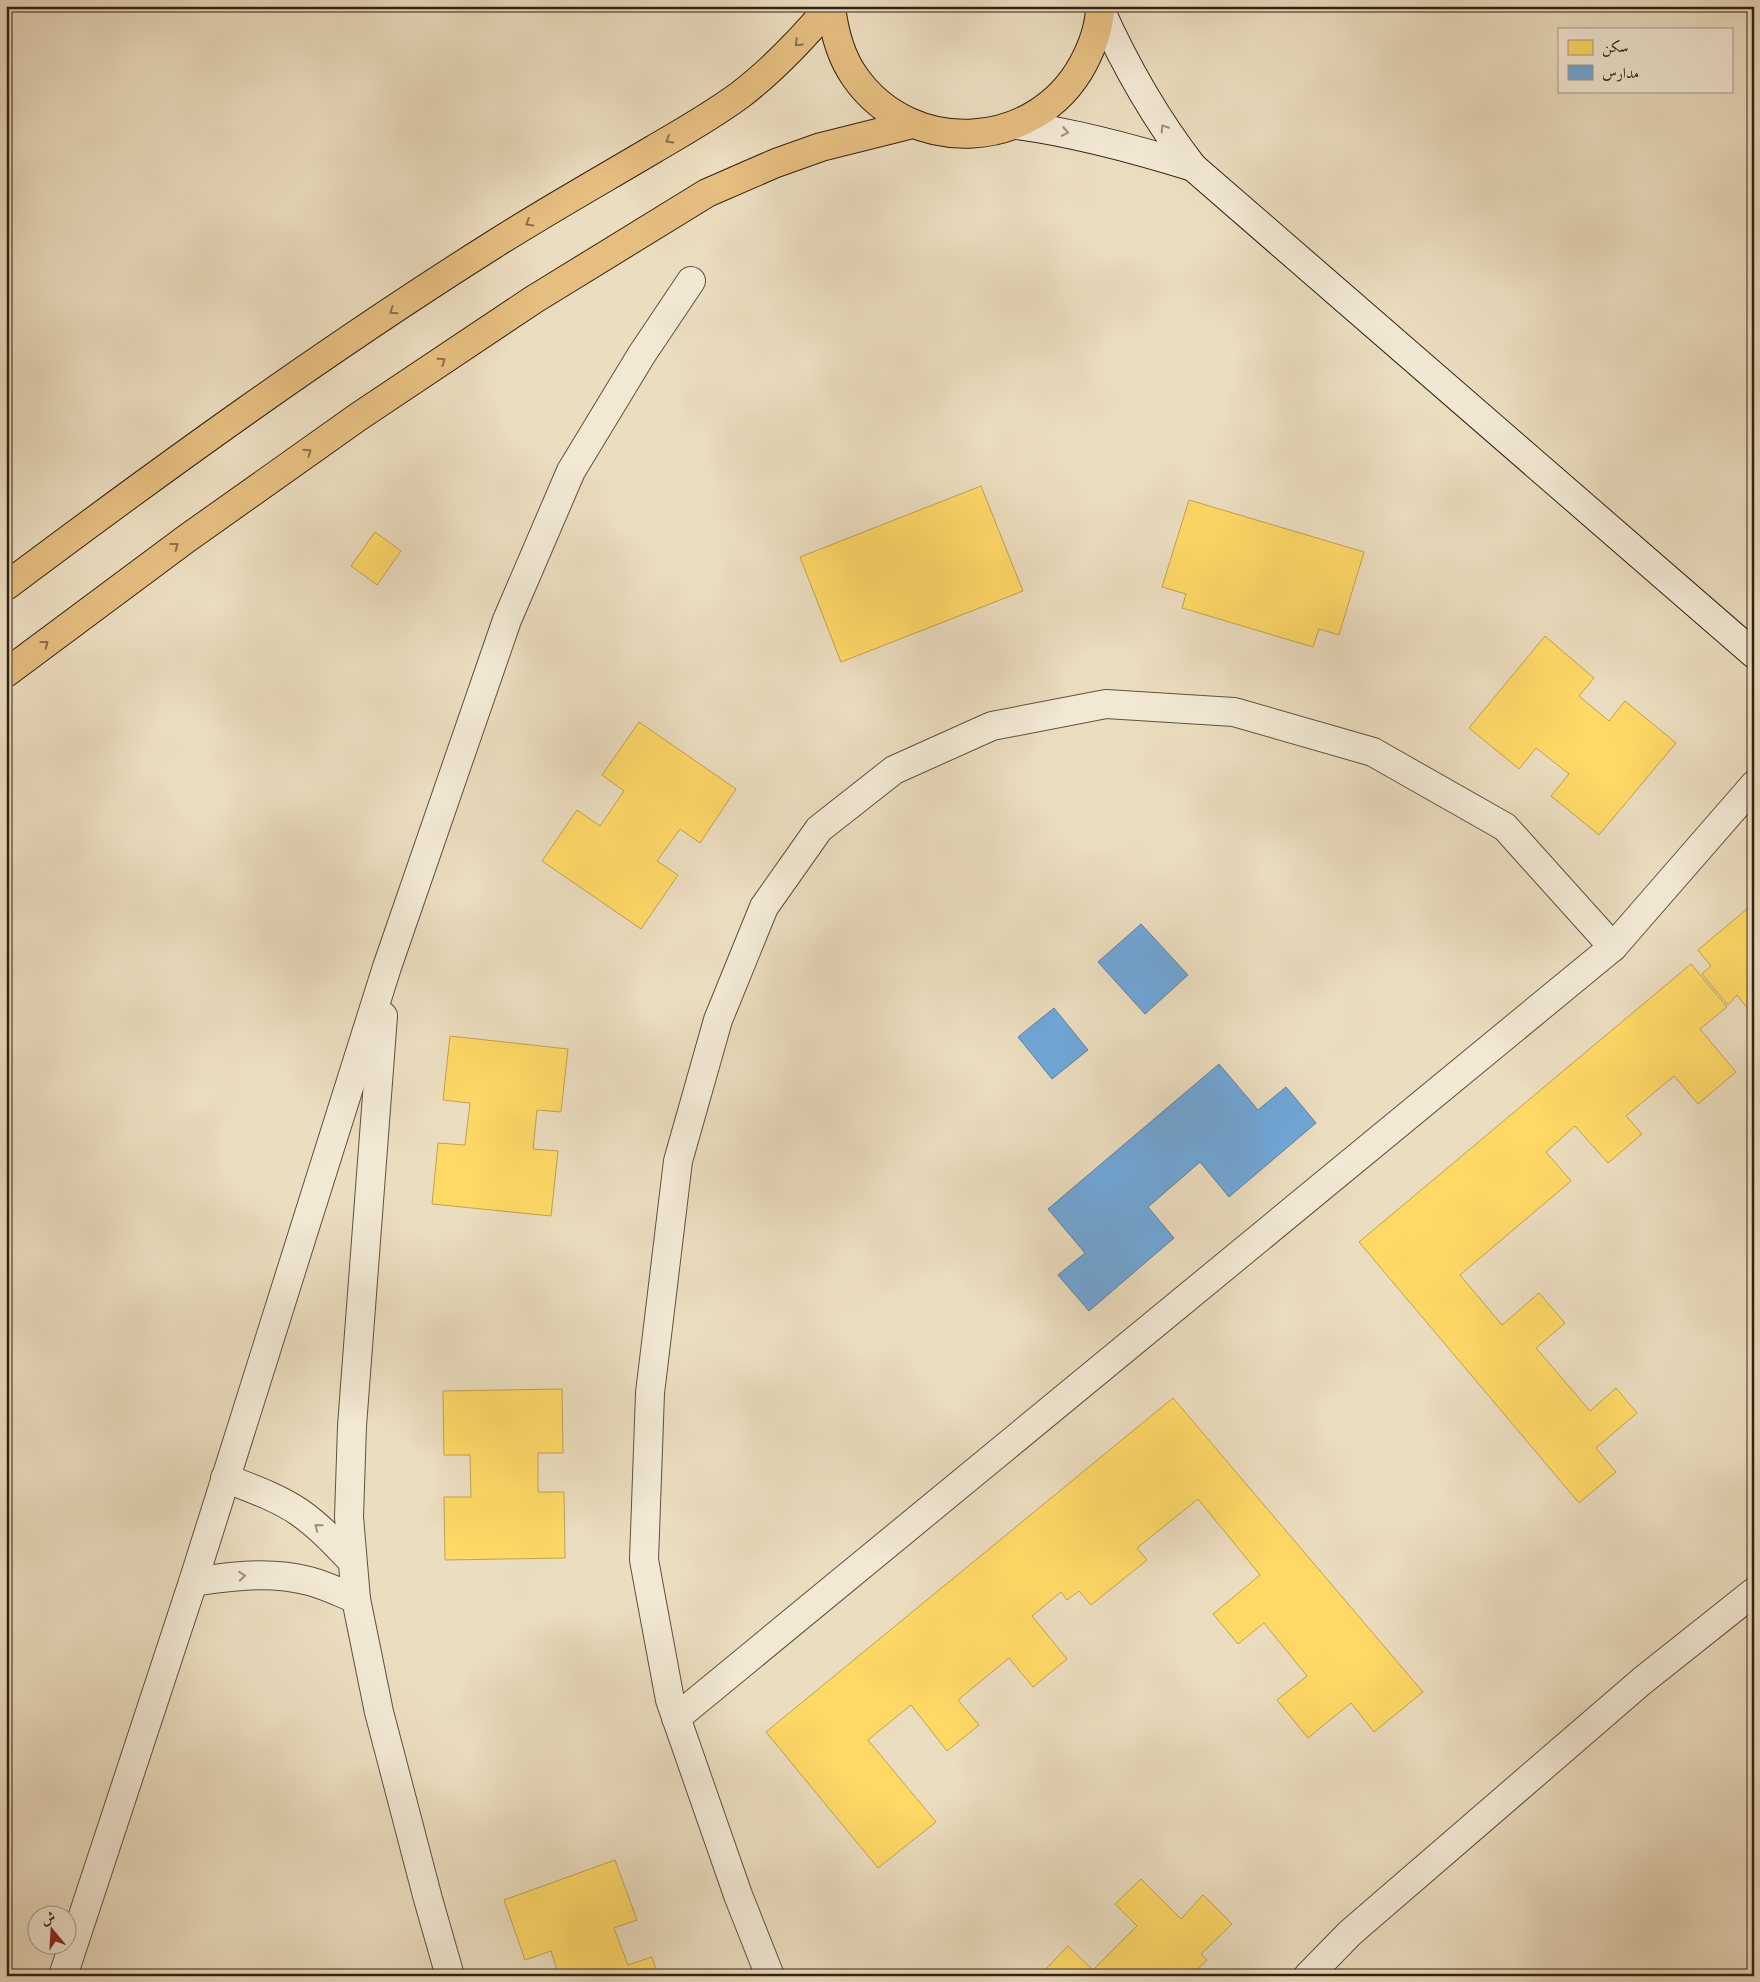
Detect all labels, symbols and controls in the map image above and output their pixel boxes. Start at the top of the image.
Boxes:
legend [1558,28,1732,92]
one-way arrow [795,37,804,46]
text: سكن [1602,38,1629,57]
text: مدارس [1602,64,1639,83]
one-way arrow [1161,124,1170,133]
one-way arrow [1061,127,1069,137]
one-way arrow [665,134,674,144]
one-way arrow [526,217,535,227]
one-way arrow [389,305,398,314]
one-way arrow [437,357,446,367]
one-way arrow [302,449,312,458]
one-way arrow [169,544,178,552]
one-way arrow [39,641,48,649]
one-way arrow [315,1524,324,1532]
one-way arrow [238,1571,246,1582]
north arrow [28,1904,78,1954]
text: ش [39,1908,58,1929]

